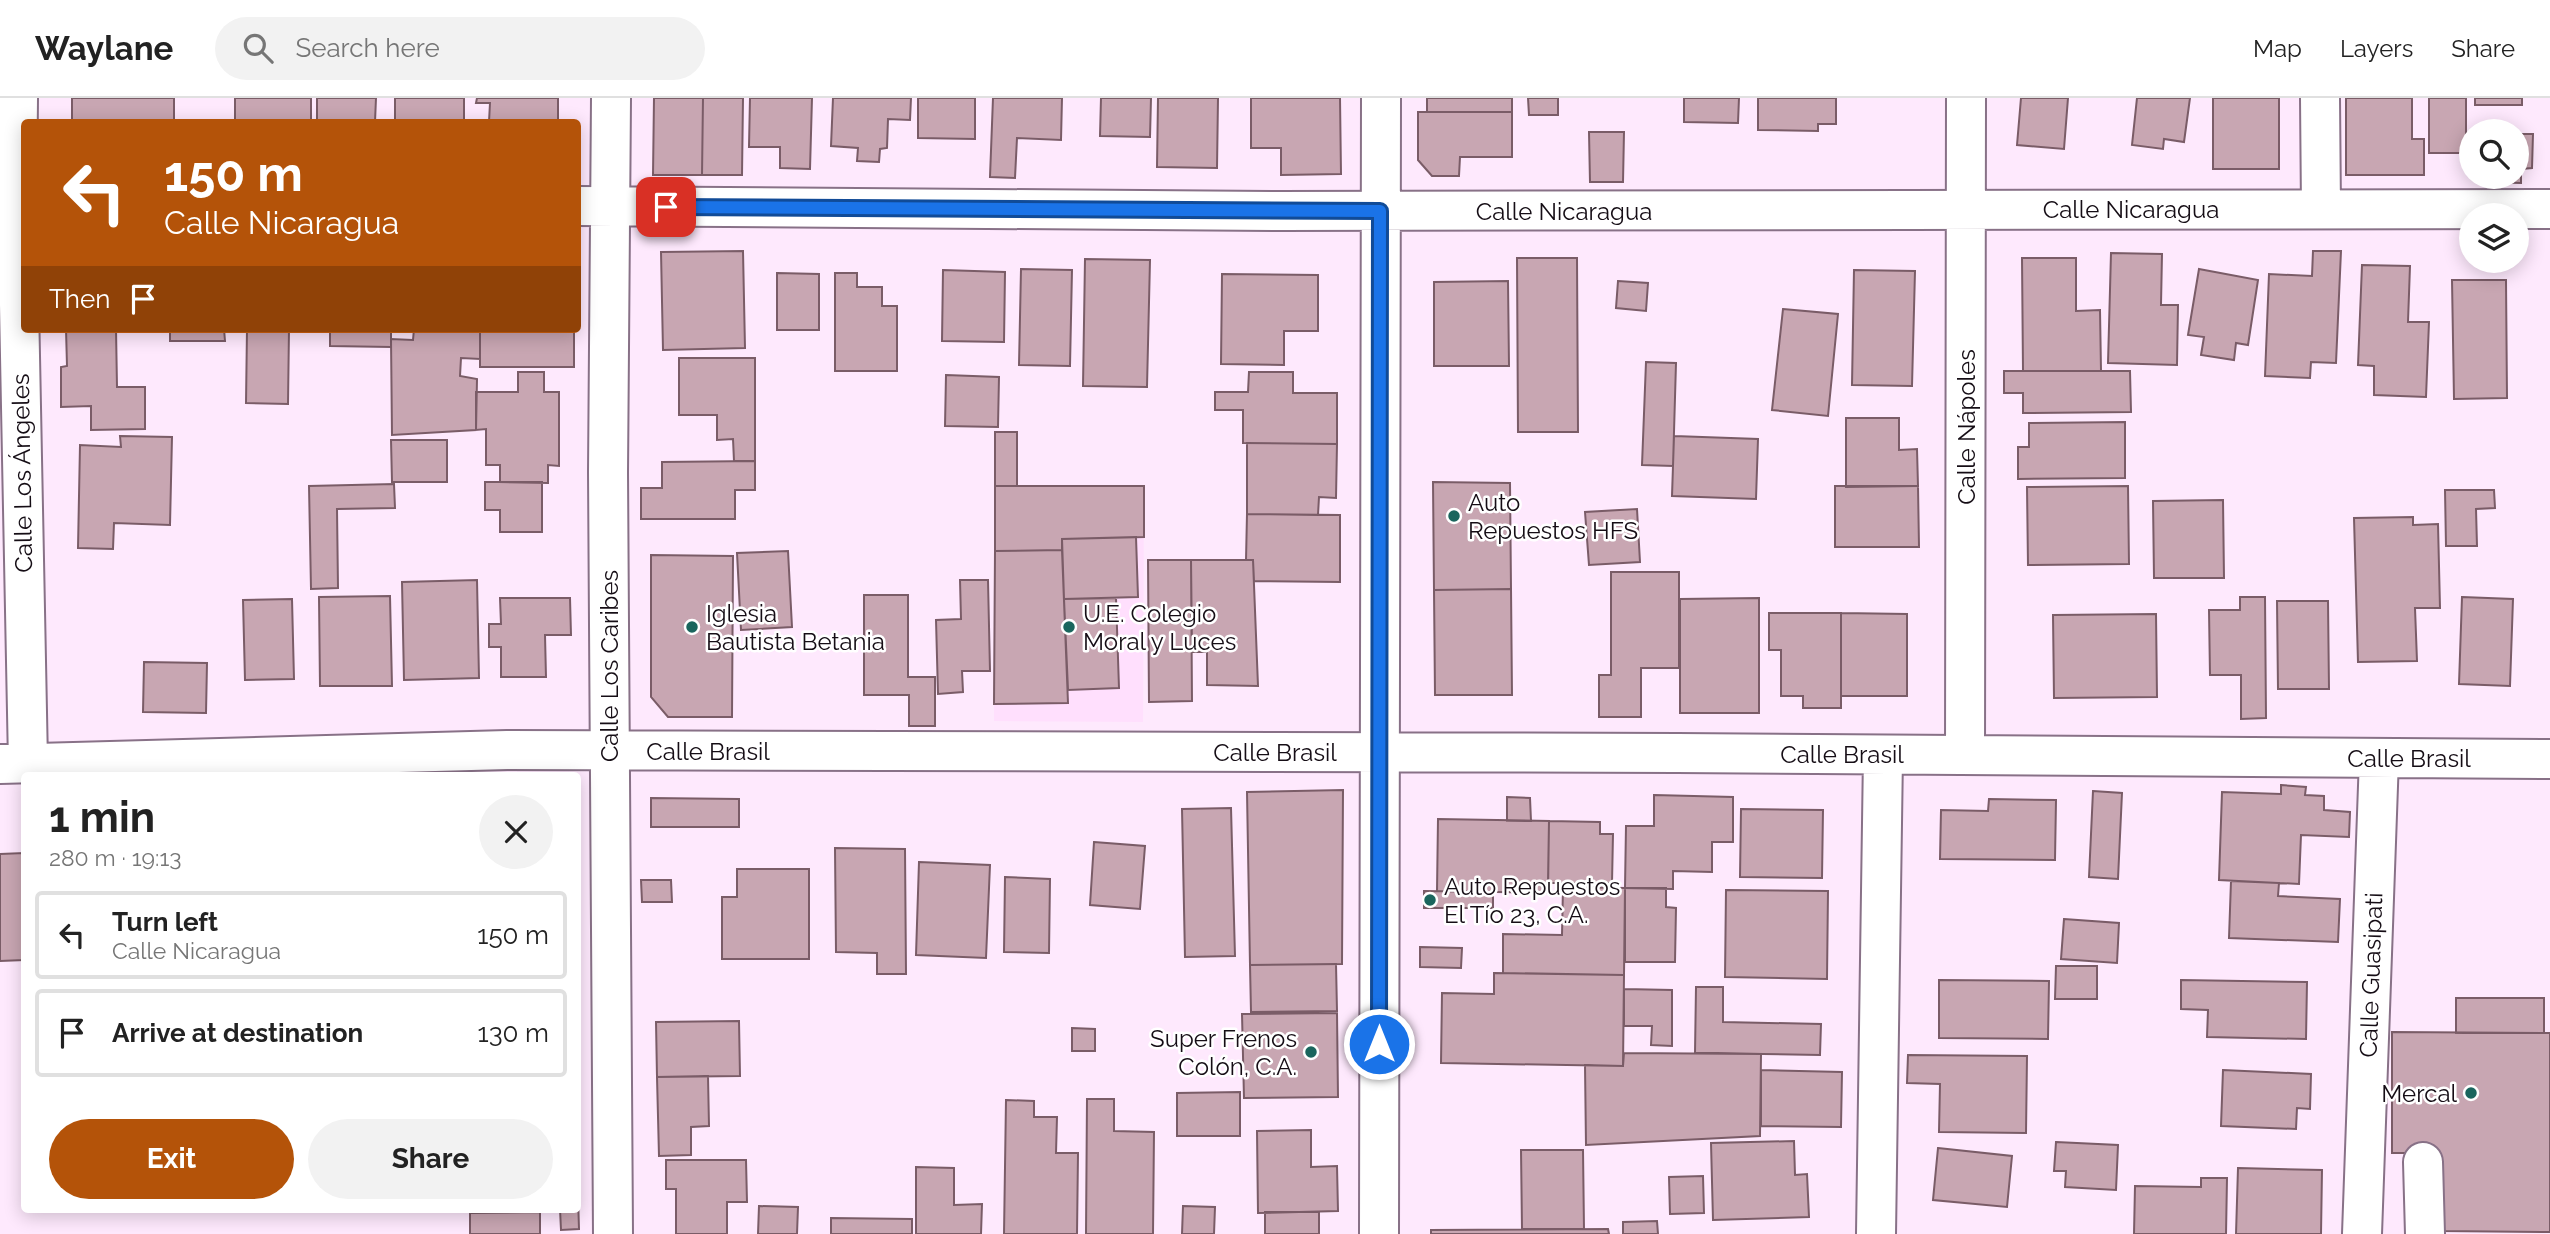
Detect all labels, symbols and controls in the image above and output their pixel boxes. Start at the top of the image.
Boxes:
search box [215,17,705,80]
text: Waylane [35,29,173,68]
icon: search [239,29,277,67]
text: Search here [295,33,440,63]
text: Map [2253,34,2302,63]
text: Layers [2340,34,2413,63]
text: Share [2451,34,2515,63]
map controls [2459,119,2529,273]
button: search [2459,119,2529,189]
text: 150 m [164,145,303,202]
icon: left [49,147,140,238]
pin [636,177,696,237]
icon: arrive [647,188,685,226]
street label: Calle Nicaragua [2043,195,2219,224]
street label: Calle Nicaragua [1476,197,1652,226]
button: layers [2459,203,2529,273]
text: Calle Nicaragua [164,204,399,241]
icon: arrive [124,280,162,318]
text: Then [49,284,110,314]
street label: Calle Nápoles [1952,349,1981,505]
street label: Calle Los Ángeles [6,373,38,573]
place label: Auto Repuestos HFS [1468,488,1638,545]
marker: Auto Repuestos HFS [1446,508,1462,524]
street label: Calle Los Caribes [595,570,624,762]
place label: Iglesia Bautista Betania [706,599,885,656]
place label: U.E. Colegio Moral y Luces [1083,599,1236,656]
marker: Iglesia Bautista Betania [684,619,700,635]
marker: U.E. Colegio Moral y Luces [1061,619,1077,635]
street label: Calle Brasil [646,737,770,766]
street label: Calle Brasil [1213,738,1337,767]
street label: Calle Brasil [1780,740,1904,769]
street label: Calle Brasil [2347,744,2471,773]
text: 1 min [49,793,155,842]
button: close [479,795,553,869]
text: 280 m · 19:13 [49,844,182,871]
place label: Auto Repuestos El Tío 23, C.A. [1444,872,1620,929]
marker: Auto Repuestos El Tío 23, C.A. [1422,892,1438,908]
street label: Calle Guasipati [2354,892,2388,1058]
text: Turn left [112,907,218,937]
icon: left [53,916,91,954]
text: 150 m [477,920,549,950]
text: Calle Nicaragua [112,937,281,964]
position arrow [1342,1007,1416,1081]
icon: arrive [53,1014,91,1052]
text: Arrive at destination [112,1018,363,1048]
text: 130 m [478,1018,549,1048]
place label: Super Frenos Colón, C.A. [1150,1024,1297,1081]
marker: Super Frenos Colón, C.A. [1303,1044,1319,1060]
place label: Mercal [2381,1079,2457,1108]
marker: Mercal [2463,1085,2479,1101]
button: Exit [49,1119,294,1199]
button: Share [308,1119,553,1199]

